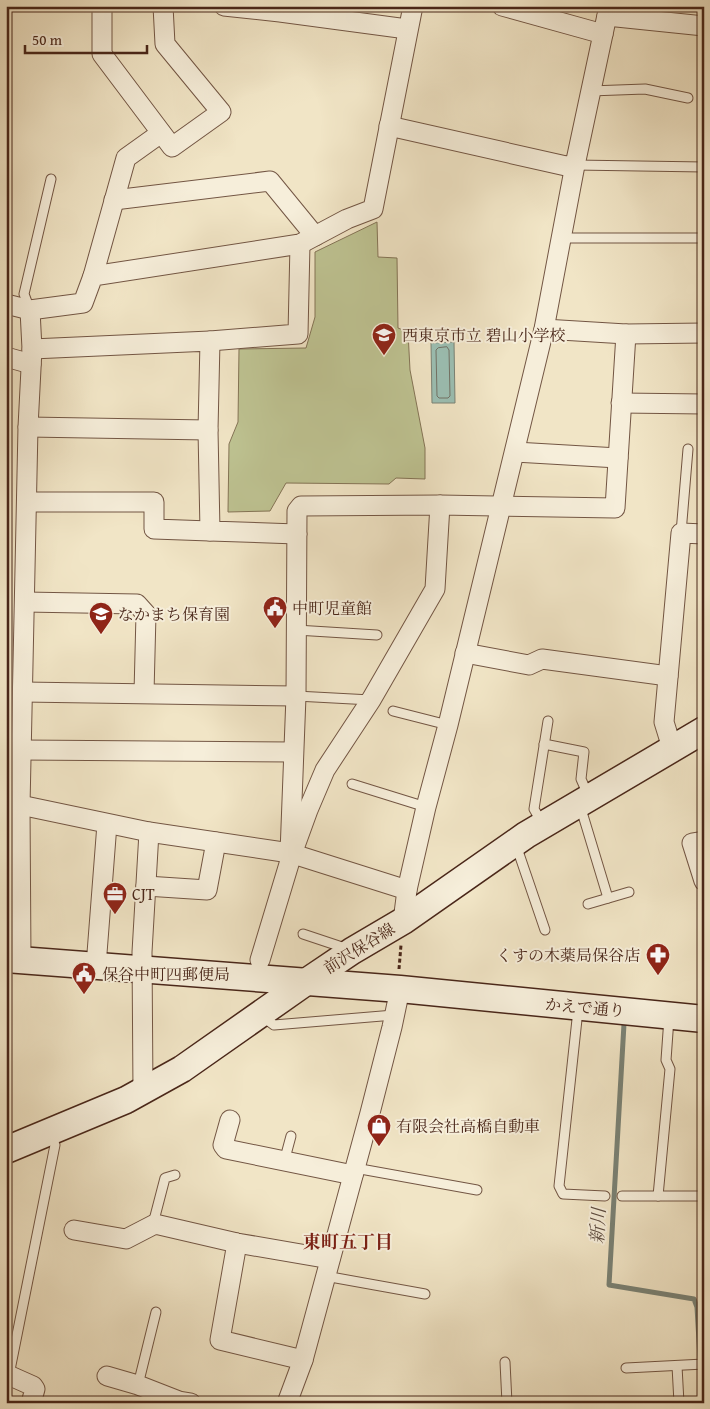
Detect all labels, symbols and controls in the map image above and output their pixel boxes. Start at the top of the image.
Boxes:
scale bar [25,22,148,54]
text: 50 m [32,29,63,50]
school or university icon: 西東京市立 碧山小学校 [371,322,397,356]
place label: 西東京市立 碧山小学校 [402,323,566,347]
public building icon: 中町児童館 [262,595,288,629]
place label: 中町児童館 [292,596,372,620]
school or university icon: なかまち保育園 [88,601,114,635]
place label: なかまち保育園 [118,602,230,626]
office icon: CJT [102,881,128,915]
place label: CJT [132,882,155,906]
street label: 前沢保谷線 [319,917,399,979]
pharmacy icon: くすの木薬局保谷店 [645,942,671,976]
place label: くすの木薬局保谷店 [496,943,640,967]
public building icon: 保谷中町四郵便局 [71,961,97,995]
place label: 保谷中町四郵便局 [102,962,230,986]
street label: かえで通り [544,992,626,1022]
shop icon: 有限会社高橋自動車 [366,1113,392,1147]
place label: 有限会社高橋自動車 [396,1114,540,1138]
water label: 新川 [583,1205,612,1245]
district label: 東町五丁目 [303,1228,393,1255]

